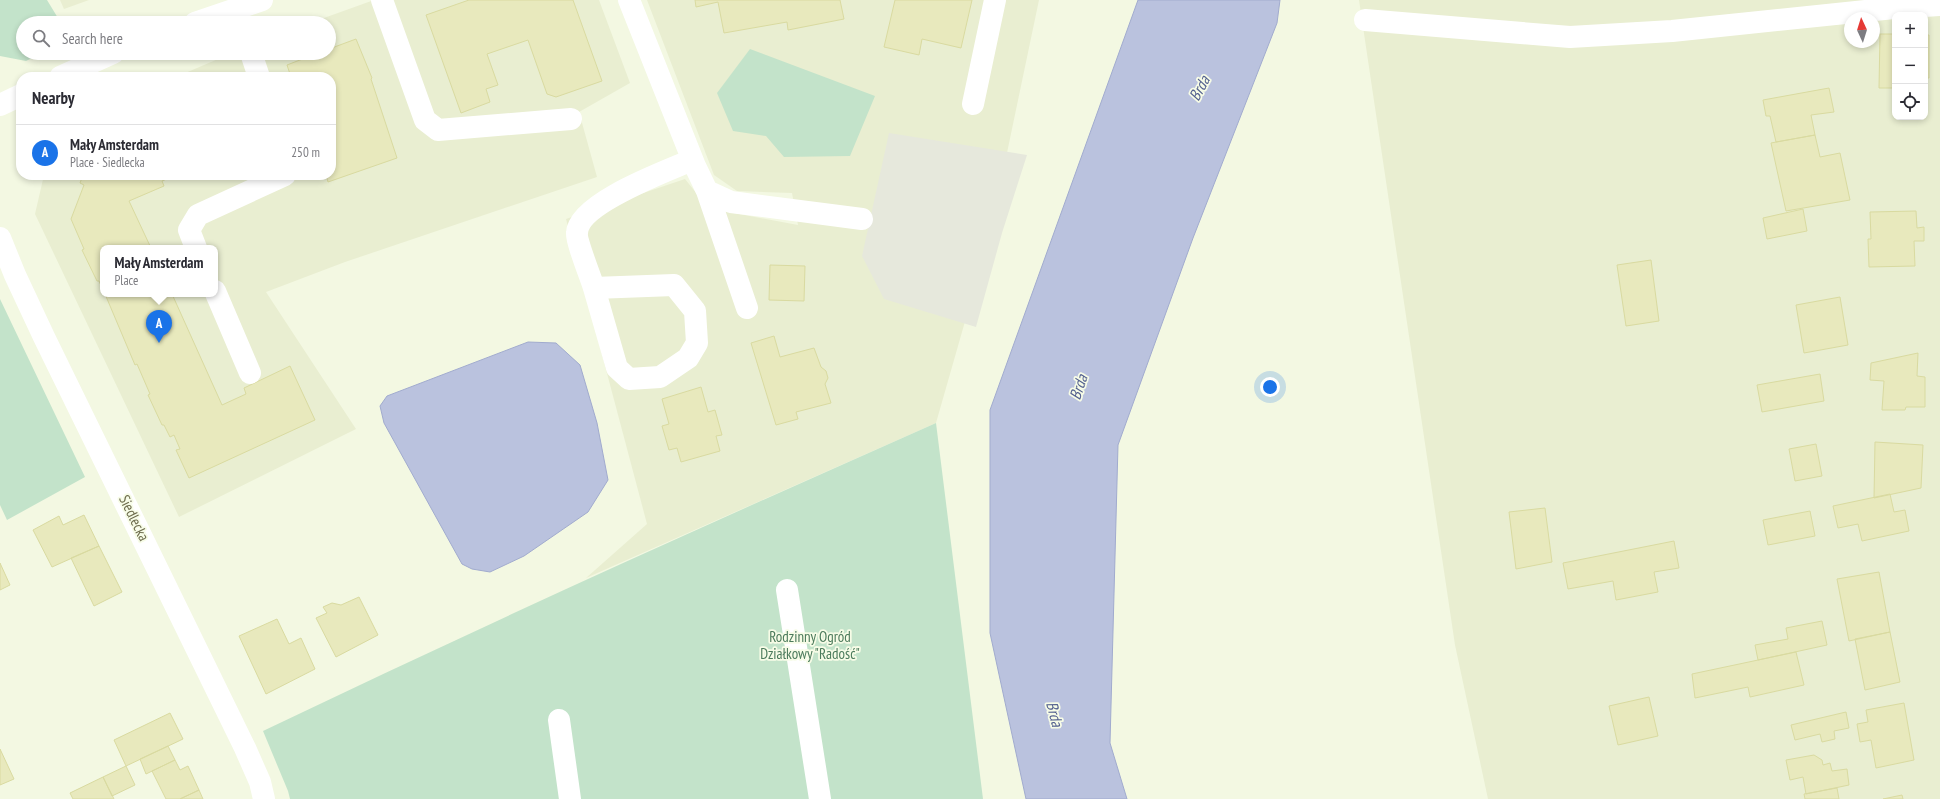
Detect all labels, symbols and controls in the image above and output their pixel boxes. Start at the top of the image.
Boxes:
north arrow [1844,12,1880,48]
map controls [1892,12,1928,120]
button: + [1892,12,1928,48]
search box [16,16,336,60]
icon: search [30,27,52,49]
text: Search here [62,29,123,48]
button: − [1892,48,1928,84]
water label: Brda [1184,71,1215,104]
button: locate [1892,84,1928,120]
text: Nearby [32,87,75,109]
text: Mały Amsterdam [70,135,159,154]
text: A [42,144,48,161]
text: 250 m [291,144,320,161]
text: Place · Siedlecka [70,154,145,171]
popup [100,245,218,297]
text: Mały Amsterdam [115,253,203,272]
text: Place [115,272,138,289]
pin: A [146,310,172,343]
water label: Brda [1065,370,1092,402]
your location [1260,377,1280,397]
street label: Siedlecka [115,492,154,544]
park label: Rodzinny Ogród Działkowy "Radość" [760,627,860,663]
water label: Brda [1042,699,1068,730]

